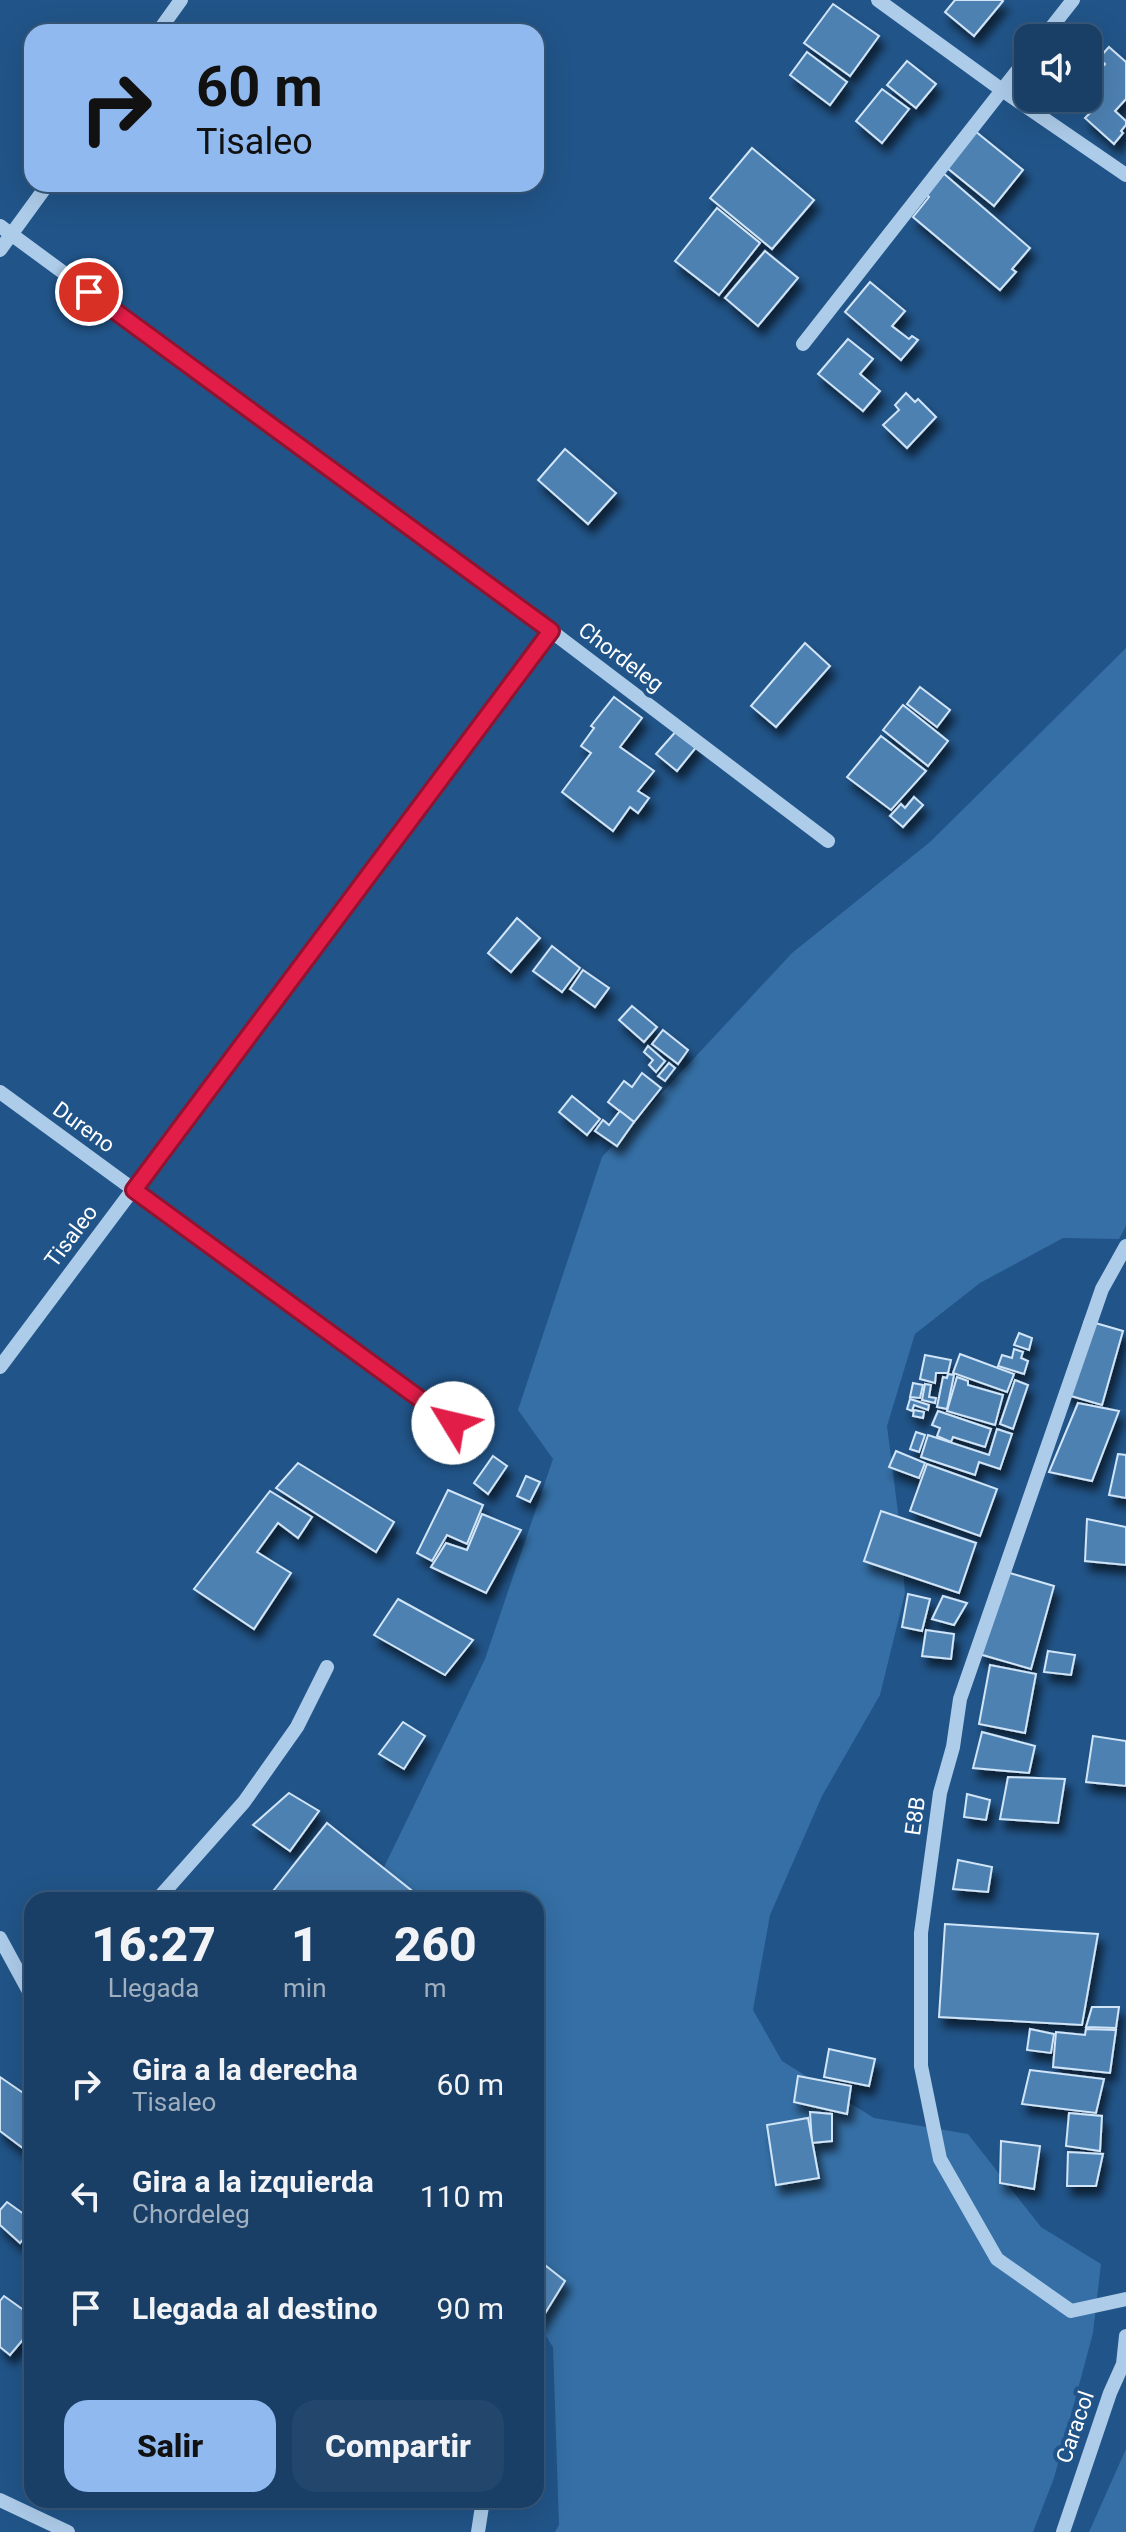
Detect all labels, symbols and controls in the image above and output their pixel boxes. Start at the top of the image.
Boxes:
map controls [1014,24,1102,112]
button: sound [1014,24,1102,112]
text: 60 m [196,54,323,120]
icon: right [64,56,168,160]
text: Tisaleo [196,121,313,163]
pin [55,258,123,326]
icon: arrive [67,270,111,314]
street label: Chordeleg [574,617,668,697]
street label: Dureno [48,1096,120,1158]
street label: Tisaleo [40,1200,102,1272]
position arrow [411,1381,495,1465]
street label: E8B [900,1795,930,1837]
text: 16:27 [91,1916,216,1973]
text: 1 [291,1916,319,1973]
text: 260 [394,1916,477,1973]
text: Llegada [108,1973,199,2003]
text: min [283,1973,327,2003]
text: m [424,1973,447,2003]
text: Gira a la derecha [132,2052,358,2087]
icon: right [64,2062,108,2106]
text: 60 m [437,2067,504,2102]
text: Tisaleo [132,2087,216,2117]
text: Gira a la izquierda [132,2164,374,2199]
icon: left [64,2174,108,2218]
text: 110 m [420,2179,504,2214]
text: Chordeleg [132,2199,250,2229]
icon: arrive [64,2286,108,2330]
text: Llegada al destino [132,2291,378,2326]
text: 90 m [437,2291,504,2326]
street label: Caracol [1051,2388,1099,2466]
button: Salir [64,2400,276,2492]
button: Compartir [292,2400,504,2492]

